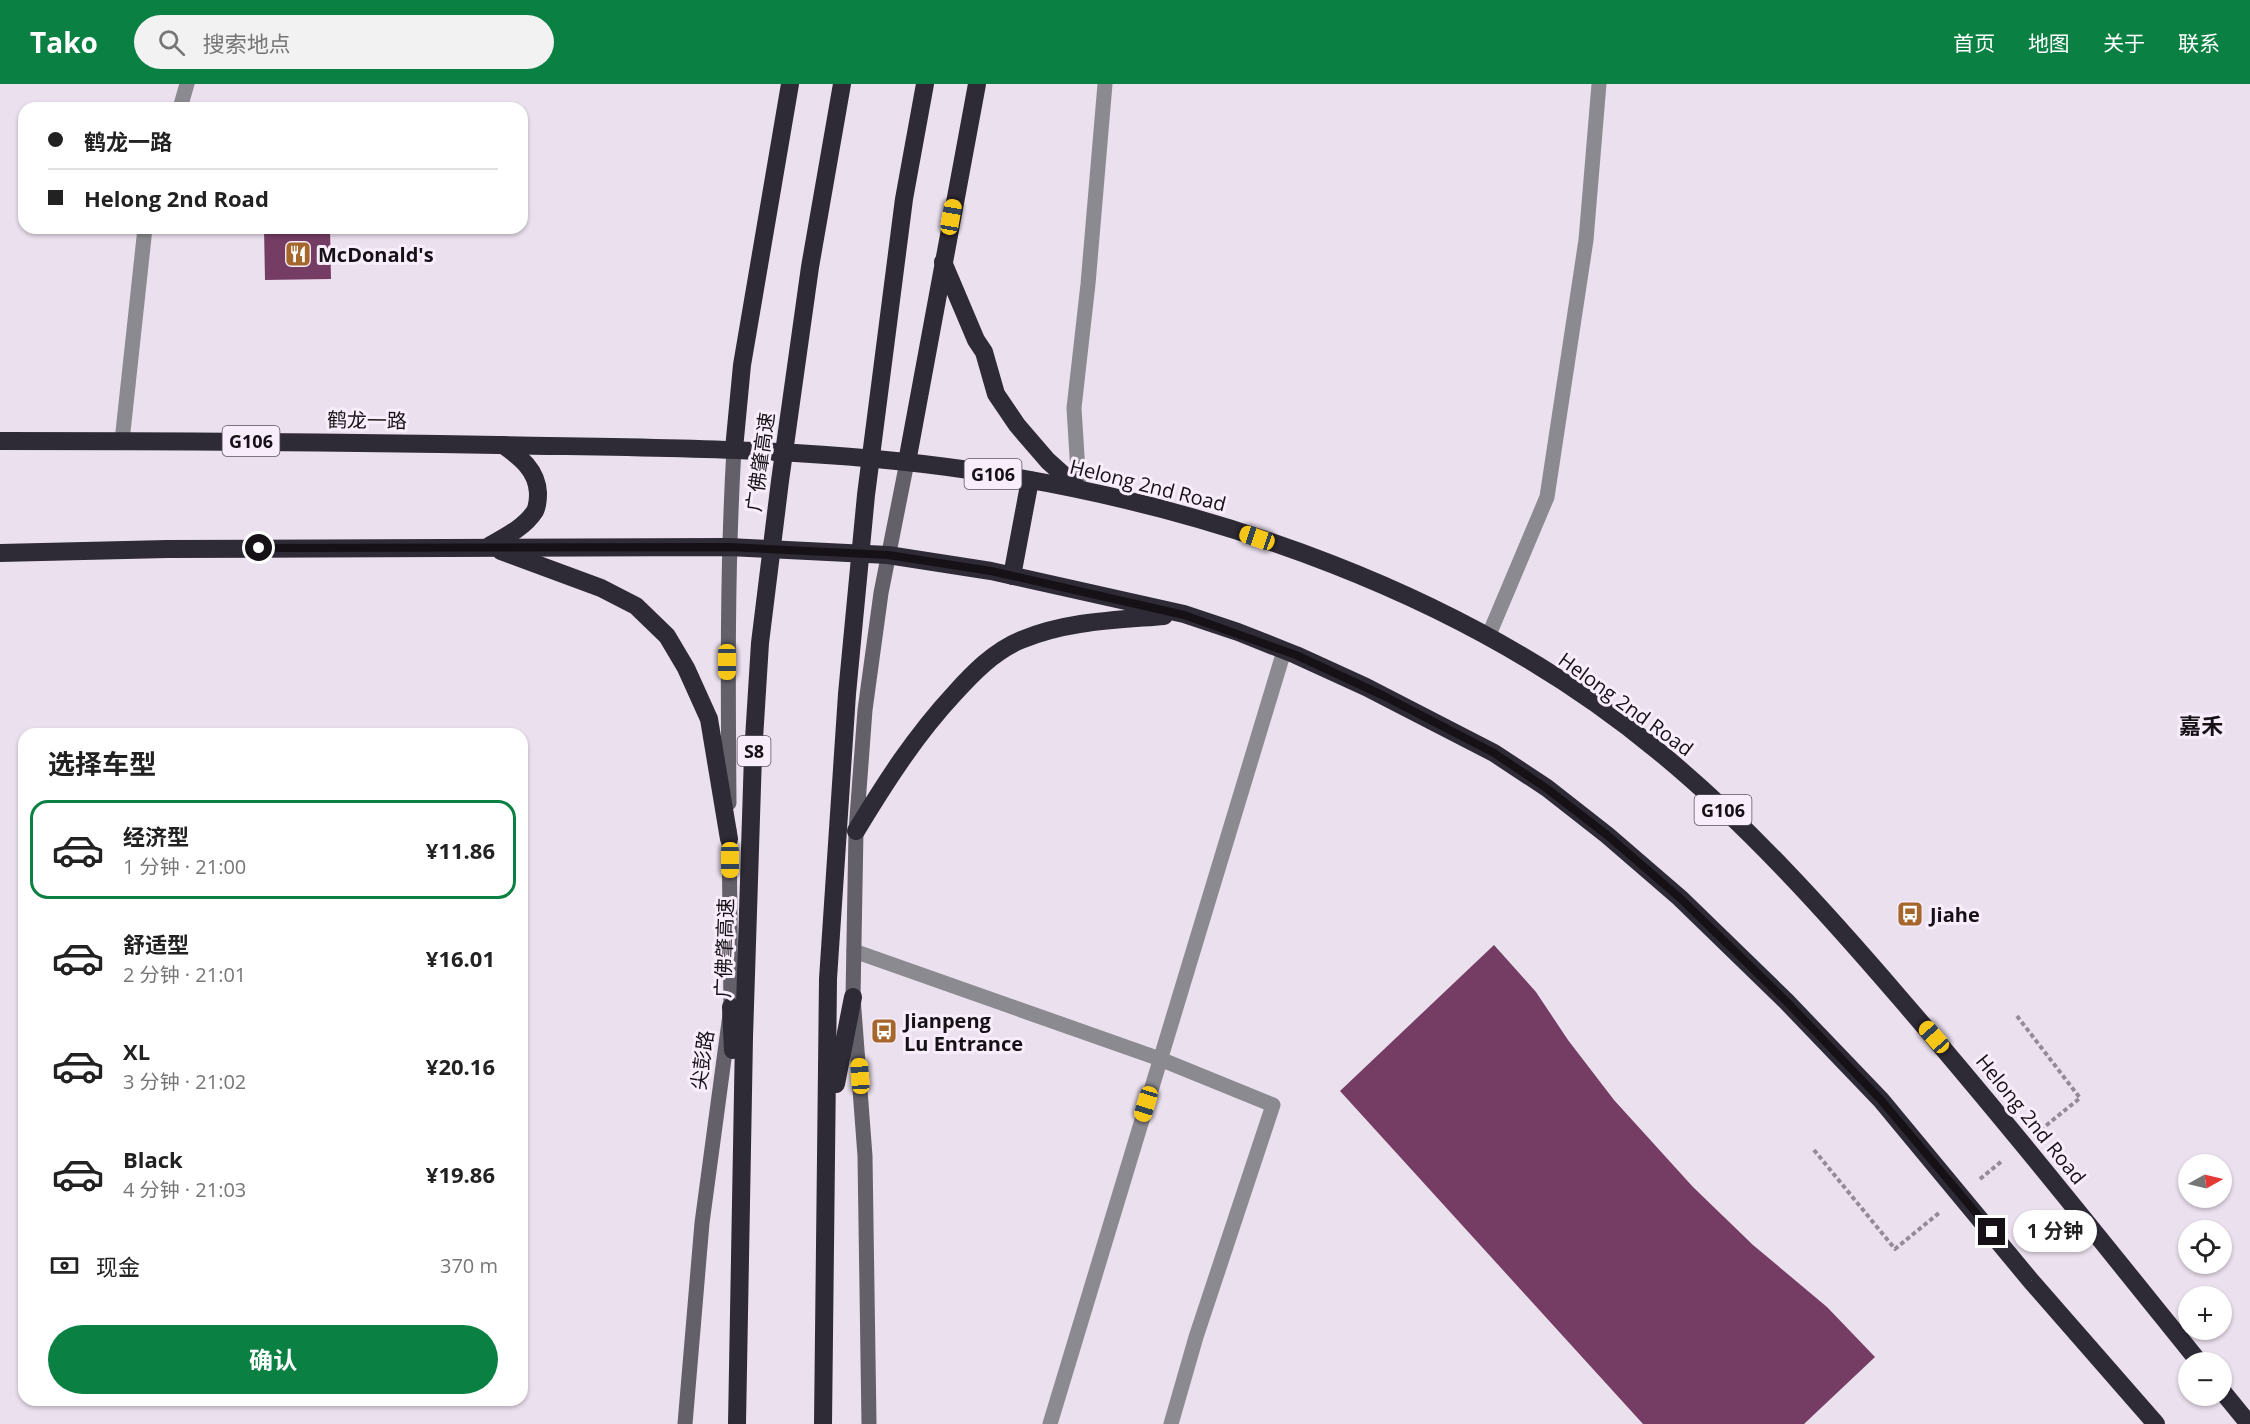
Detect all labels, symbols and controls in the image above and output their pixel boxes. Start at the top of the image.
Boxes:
search box [134,15,554,69]
text: Tako [30,23,98,61]
icon: search [155,26,188,59]
text: 搜索地点 [203,28,291,58]
text: 首页 [1953,29,1995,57]
text: 地图 [2028,29,2070,57]
text: 关于 [2103,29,2145,57]
text: 联系 [2178,29,2220,57]
text: 鹤龙一路 [84,126,172,156]
text: Helong 2nd Road [84,183,269,213]
car [939,198,963,236]
restaurant icon: McDonald's [283,239,313,269]
place label: McDonald's [318,241,434,268]
street label: 鹤龙一路 [327,406,407,434]
street label: 广佛肇高速 [740,411,780,513]
road number: G106 [222,426,280,456]
street label: Helong 2nd Road [1067,453,1229,517]
road number: G106 [964,459,1022,489]
car [1237,524,1277,552]
route start [245,534,272,561]
car [718,644,736,680]
street label: Helong 2nd Road [1553,646,1699,762]
district label: 嘉禾 [2179,710,2223,740]
road number: S8 [738,736,771,766]
text: 选择车型 [48,745,156,782]
road number: G106 [1694,795,1752,825]
text: 经济型 [123,821,189,851]
icon: car [51,823,105,877]
text: ¥11.86 [426,835,495,865]
car [721,842,739,878]
text: 1 分钟 · 21:00 [123,853,246,880]
street label: 广佛肇高速 [709,898,739,998]
bus stop icon: Jiahe [1895,899,1925,929]
place label: Jiahe [1928,901,1980,928]
text: 舒适型 [123,929,189,959]
icon: car [51,931,105,985]
text: ¥16.01 [426,943,495,973]
text: 2 分钟 · 21:01 [123,961,246,988]
place label: Jianpeng Lu Entrance [902,1007,1023,1057]
bus stop icon: Jianpeng Lu Entrance [869,1016,899,1046]
car [1915,1018,1953,1056]
street label: 尖彭路 [684,1028,720,1092]
text: XL [123,1036,150,1066]
icon: car [51,1039,105,1093]
street label: Helong 2nd Road [1970,1048,2092,1190]
text: ¥20.16 [426,1051,495,1081]
car [850,1057,870,1095]
text: 3 分钟 · 21:02 [123,1068,246,1095]
car [1132,1084,1160,1124]
text: Black [123,1144,183,1174]
icon: car [51,1147,105,1201]
north arrow [2178,1154,2232,1208]
map controls [2178,1154,2232,1406]
text: ¥19.86 [426,1159,495,1189]
text: 4 分钟 · 21:03 [123,1176,246,1203]
callout: 1 分钟 [2013,1211,2097,1253]
text: 1 分钟 [2027,1217,2083,1244]
route end [1978,1218,2005,1245]
button: locate [2178,1220,2232,1274]
icon: cash [48,1249,81,1282]
text: 现金 [96,1251,140,1281]
text: 370 m [440,1252,498,1279]
button: + [2178,1286,2232,1340]
button: 确认 [48,1325,498,1394]
button: − [2178,1352,2232,1406]

